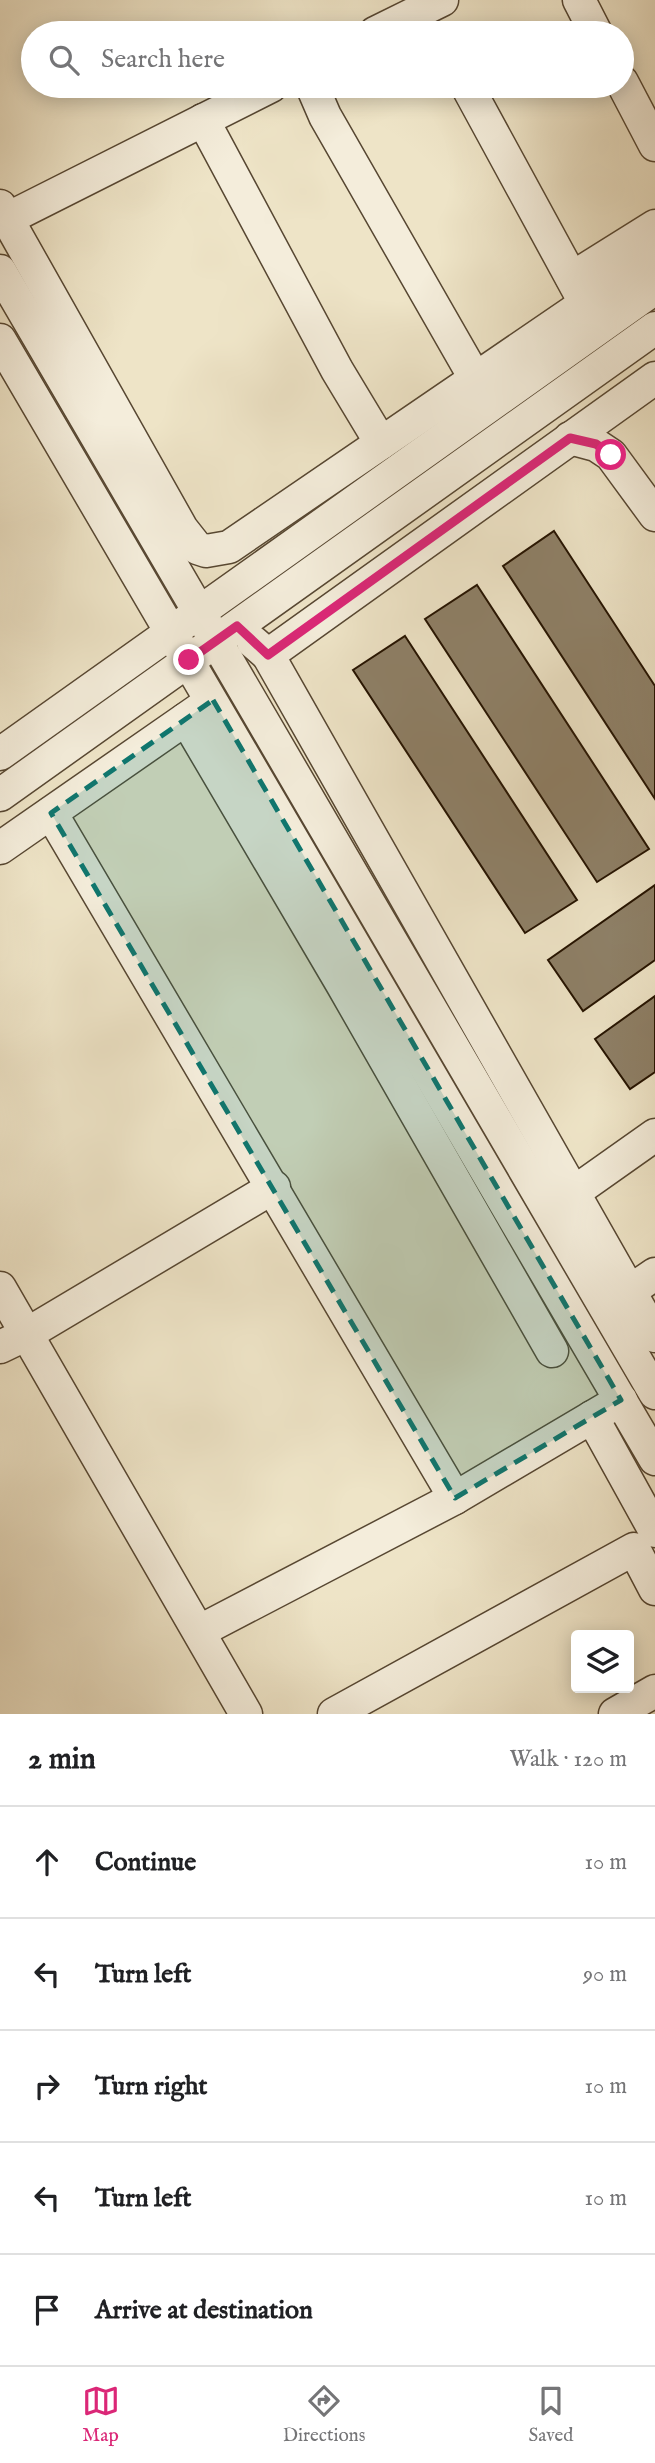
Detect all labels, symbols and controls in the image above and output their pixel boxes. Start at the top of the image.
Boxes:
search box [21,21,634,98]
icon: search [45,41,83,79]
text: Search here [101,43,225,76]
route start [595,439,626,470]
route end [173,644,204,675]
map controls [571,1630,634,1693]
button: layers [571,1630,634,1693]
text: 2 min [28,1741,96,1779]
text: Walk · 120 m [509,1745,627,1774]
icon: ahead [28,1843,66,1881]
text: Continue [95,1846,196,1879]
text: 10 m [584,1848,627,1877]
icon: left [28,1955,66,1993]
text: Turn left [95,1958,192,1991]
text: 90 m [583,1960,627,1989]
icon: right [28,2067,66,2105]
text: Turn right [95,2070,208,2103]
text: 10 m [584,2072,627,2101]
icon: left [28,2179,66,2217]
text: Turn left [95,2182,192,2215]
text: 10 m [584,2184,627,2213]
icon: arrive [28,2291,66,2329]
text: Arrive at destination [95,2294,313,2327]
tab: Map [82,2382,120,2448]
tab: Directions [283,2382,365,2448]
tab: Saved [528,2382,573,2448]

